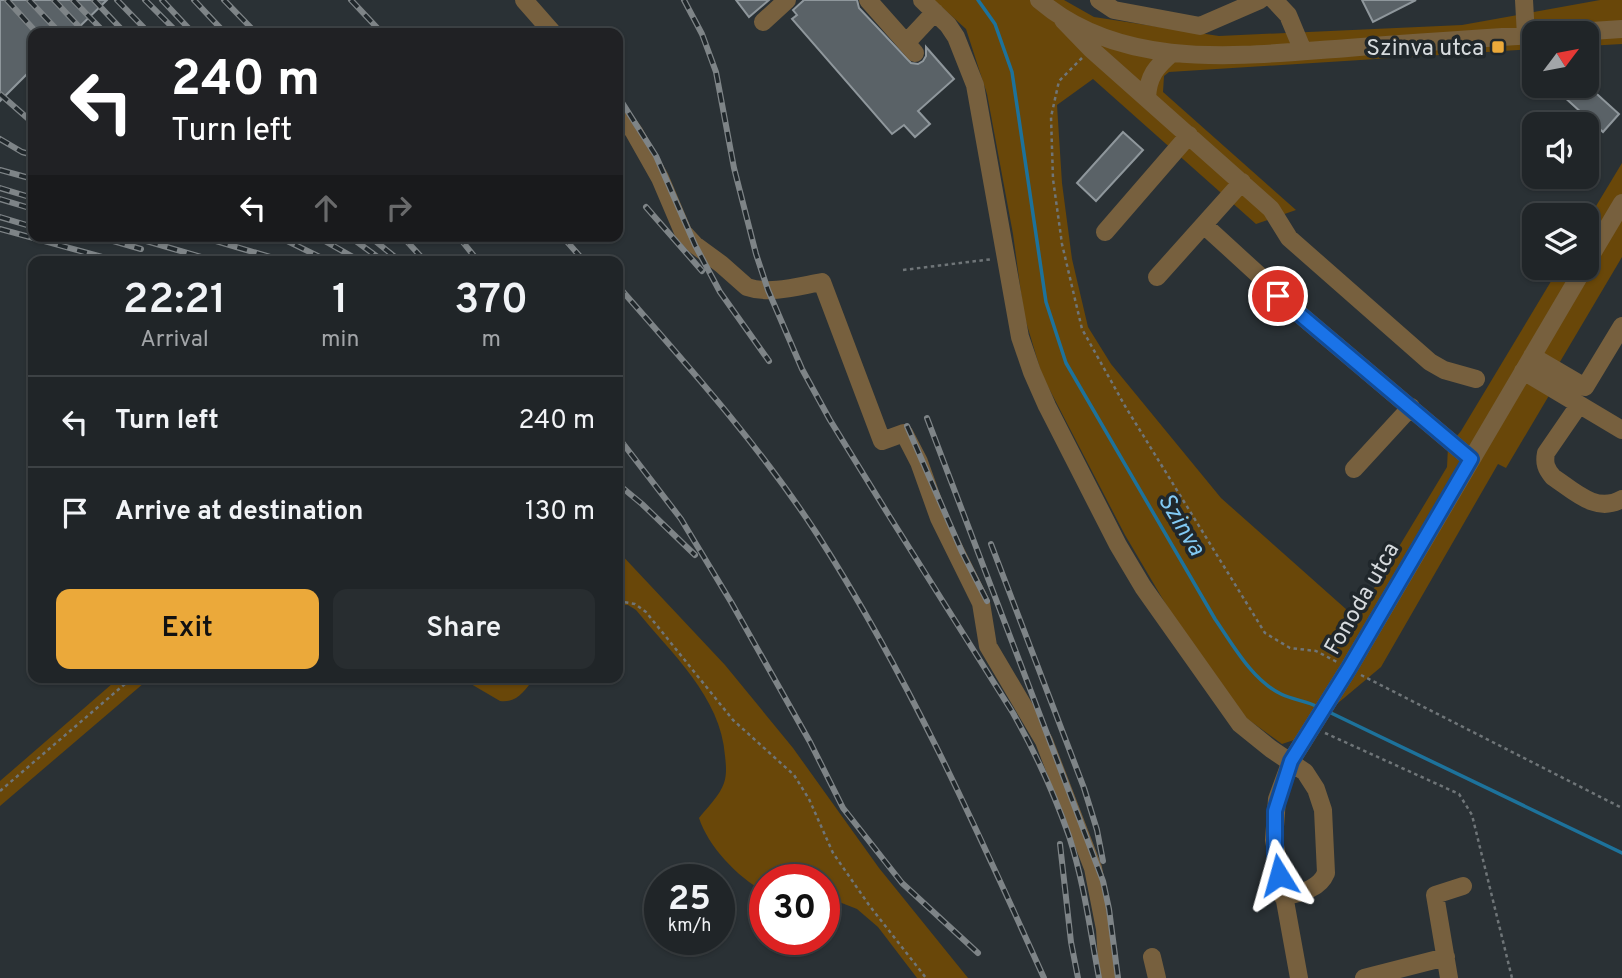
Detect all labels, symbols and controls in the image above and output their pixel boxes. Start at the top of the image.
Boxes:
north arrow [1522,21,1600,98]
map controls [1522,21,1599,280]
place label: Szinva utca [1366,35,1484,64]
marker: Szinva utca [1490,39,1506,55]
text: 240 m [171,51,320,113]
icon: left [56,56,147,147]
text: Turn left [171,112,292,152]
button: sound [1522,112,1599,189]
icon: left [234,189,272,227]
icon: ahead [307,189,345,227]
icon: right [380,189,418,227]
button: layers [1522,203,1599,280]
pin [1248,266,1308,326]
text: 22:21 [123,275,226,328]
text: 1 [332,275,348,328]
text: 370 [454,275,528,328]
icon: arrive [1259,277,1297,315]
text: Arrival [140,326,209,355]
text: min [321,326,359,355]
text: m [481,326,501,355]
icon: left [56,403,94,441]
text: Turn left [115,405,219,438]
text: 240 m [518,405,595,438]
water label: Szinva [1150,488,1211,562]
icon: arrive [56,494,94,532]
text: Arrive at destination [115,496,363,529]
text: 130 m [525,496,595,529]
street label: Fonoda utca [1319,538,1407,661]
button: Exit [56,589,319,669]
button: Share [333,589,595,669]
position arrow [1242,838,1316,912]
speed limit sign: 30 [749,864,840,955]
text: 25 [668,878,711,922]
text: km/h [668,915,711,938]

